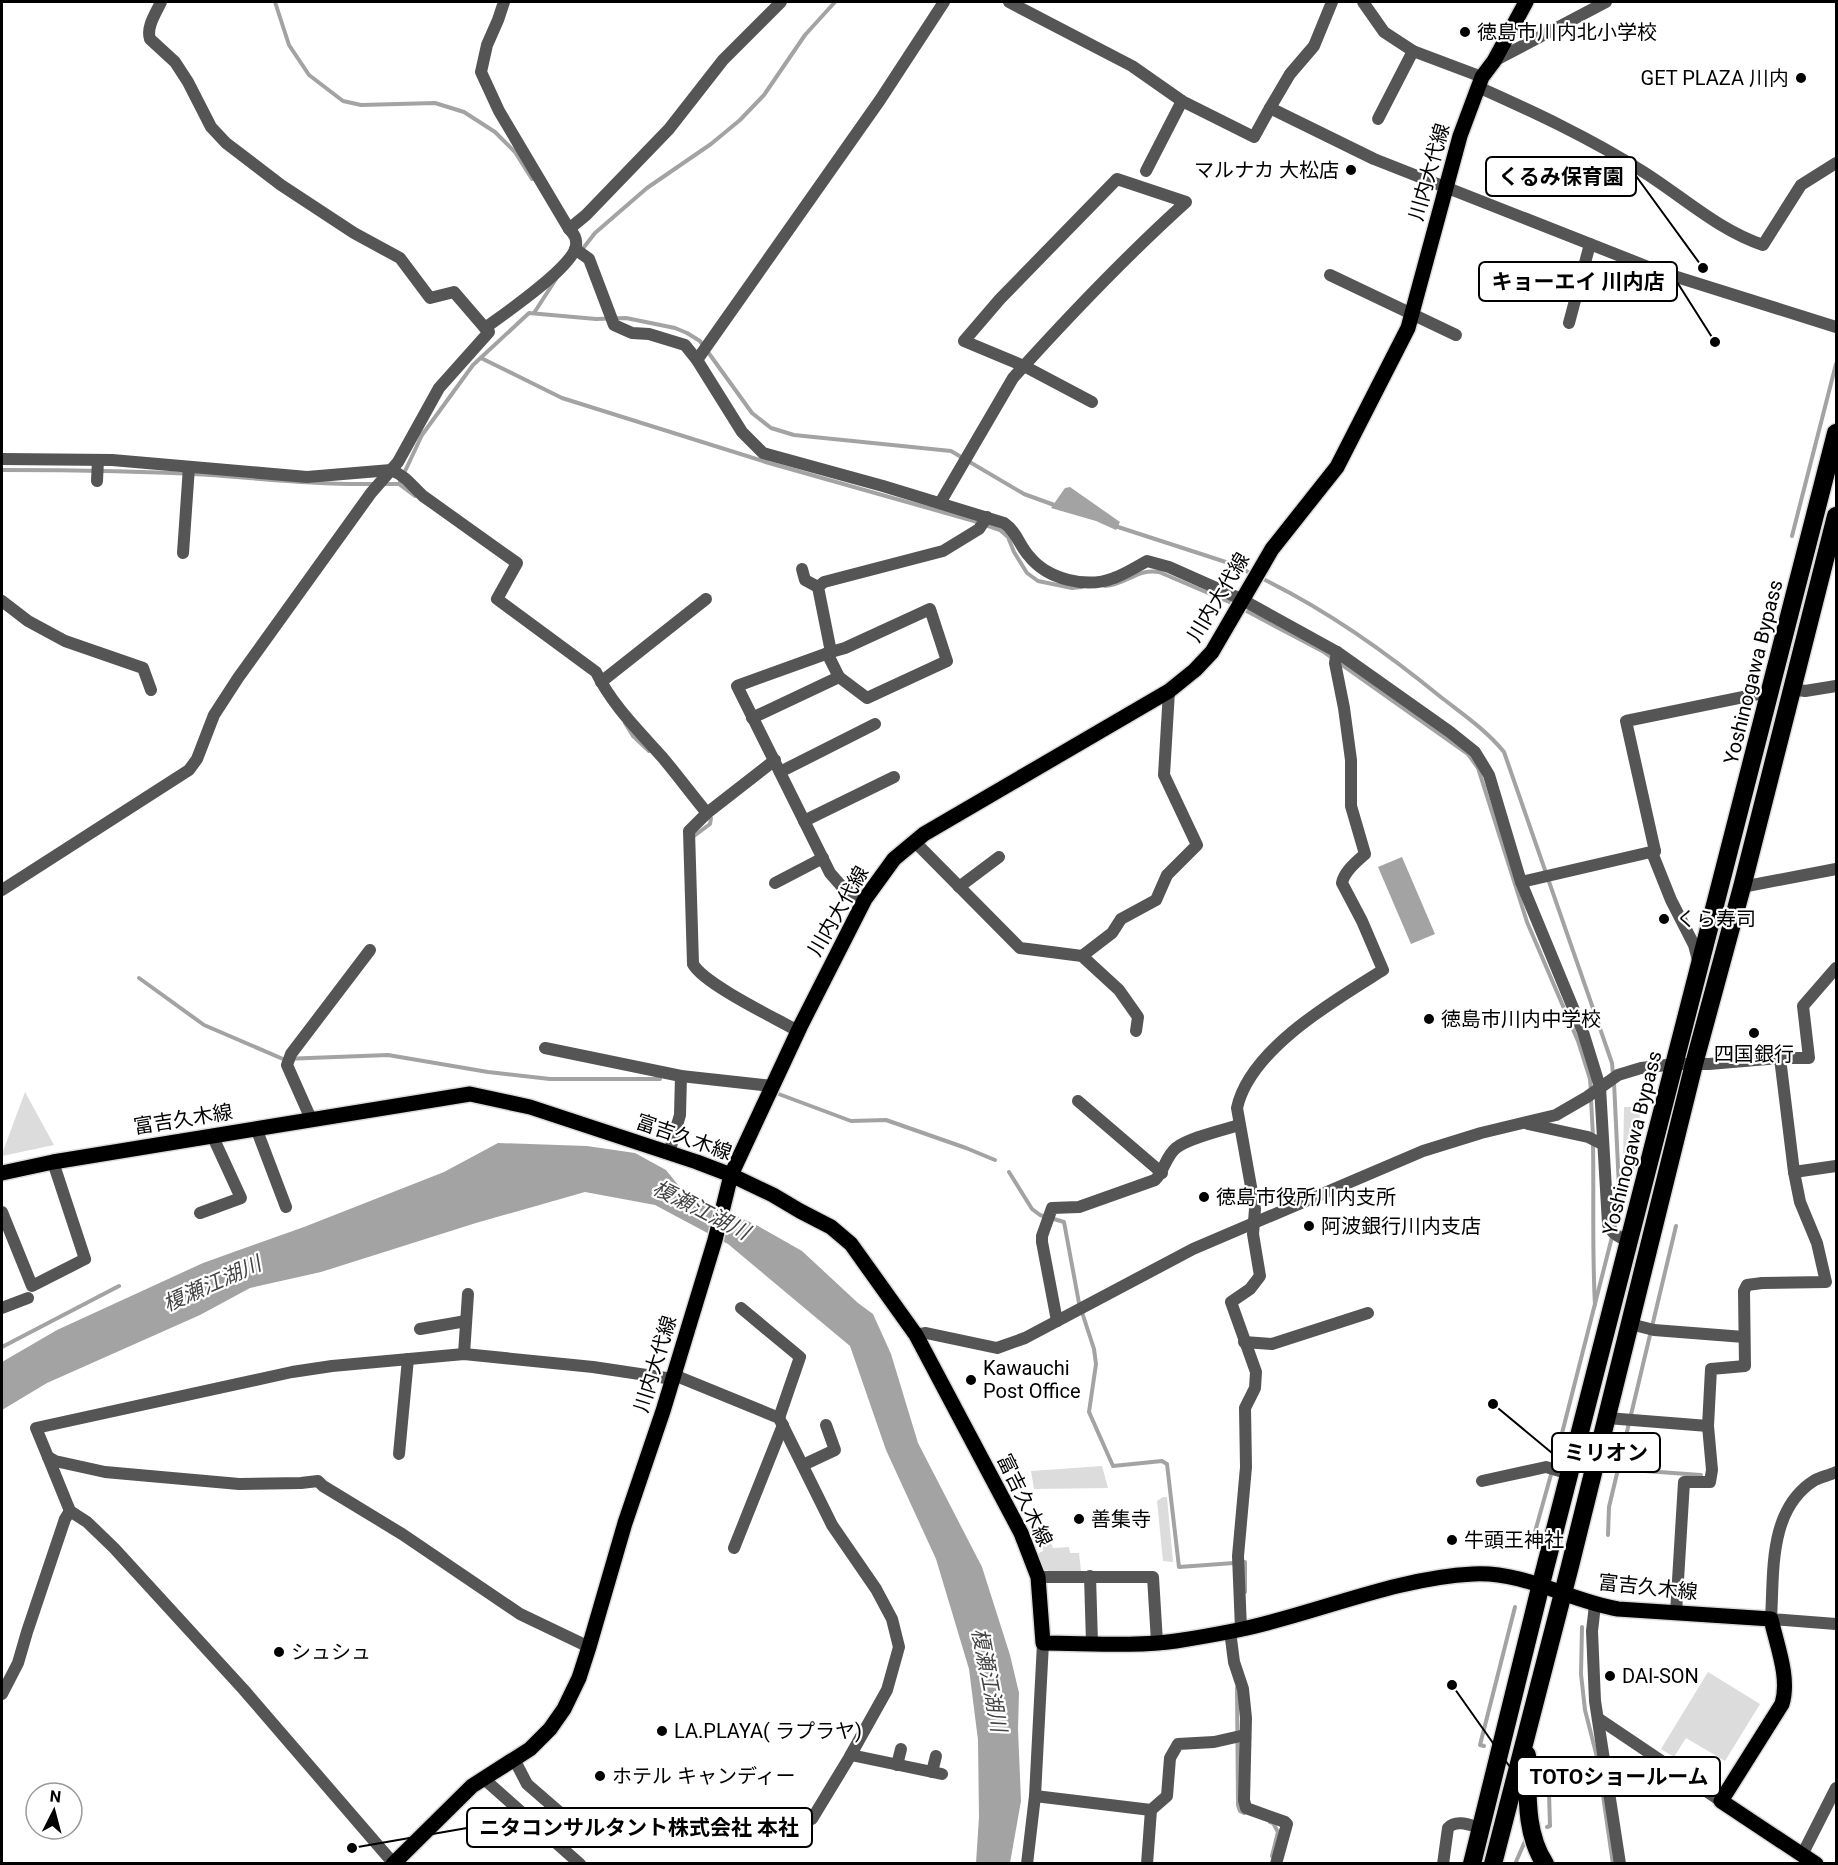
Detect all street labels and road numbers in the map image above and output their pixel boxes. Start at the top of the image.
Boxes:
street label: 川内大代線 [1404,121,1454,223]
street label: 川内大代線 [1182,548,1254,646]
street label: Yoshinogawa Bypass [1718,577,1788,767]
street label: 川内大代線 [803,862,873,960]
street label: Yoshinogawa Bypass [1597,1048,1667,1238]
street label: 富吉久木線 [132,1099,234,1139]
street label: 富吉久木線 [633,1109,735,1165]
street label: 川内大代線 [629,1313,681,1415]
street label: 富吉久木線 [992,1450,1058,1550]
street label: 富吉久木線 [1597,1570,1699,1604]

